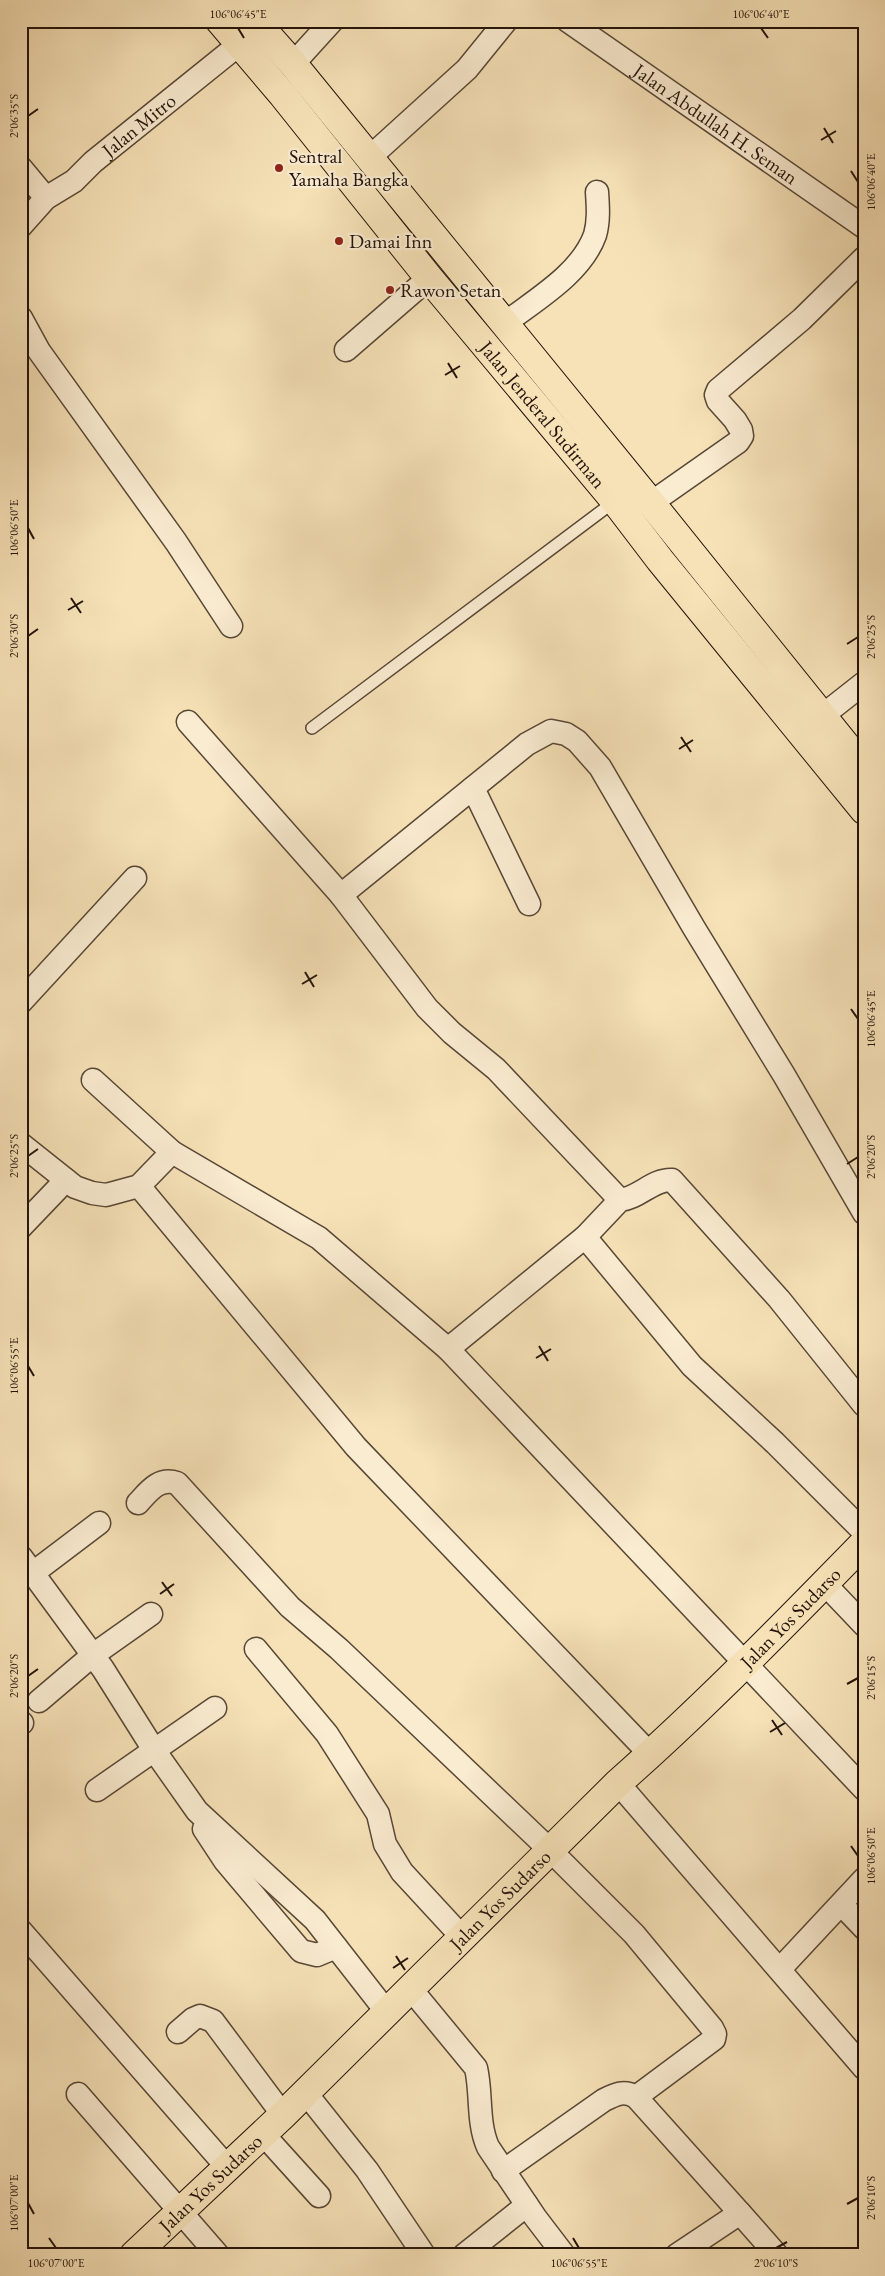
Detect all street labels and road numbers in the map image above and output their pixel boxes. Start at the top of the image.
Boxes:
street label: Jalan Abdullah H. Seman [627,56,804,190]
street label: Jalan Mitro [95,87,181,164]
street label: Jalan Jenderal Sudirman [472,334,612,494]
street label: Jalan Yos Sudarso [733,1561,847,1676]
street label: Jalan Yos Sudarso [442,1844,557,1957]
street label: Jalan Yos Sudarso [152,2128,268,2240]

